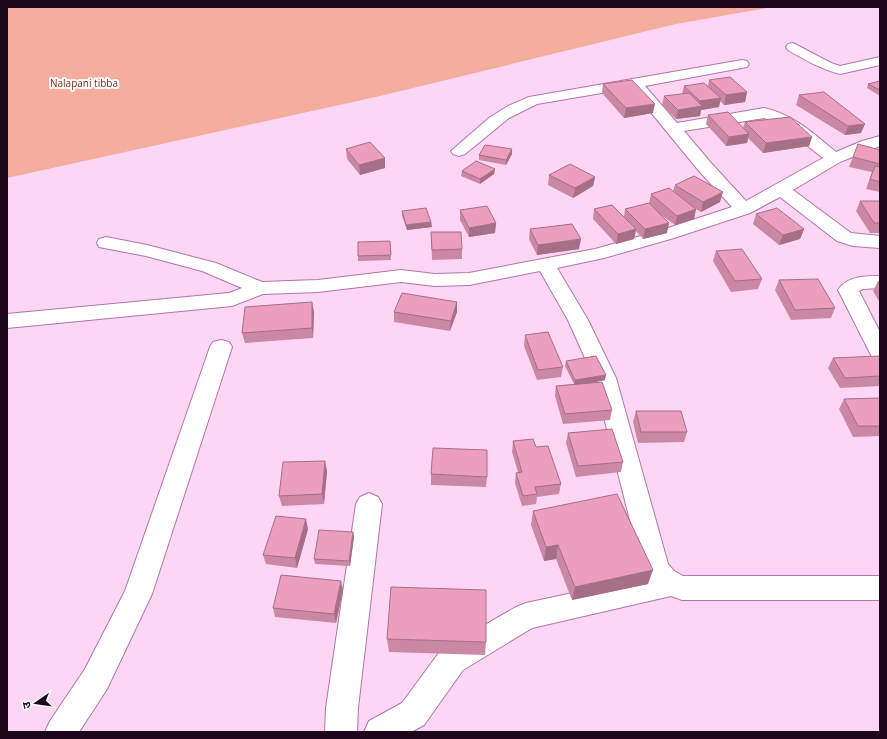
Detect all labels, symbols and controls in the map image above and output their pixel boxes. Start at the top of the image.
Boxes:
park label: Nalapani tibba [50,76,118,90]
north arrow [16,683,56,723]
text: उ [18,700,34,710]

